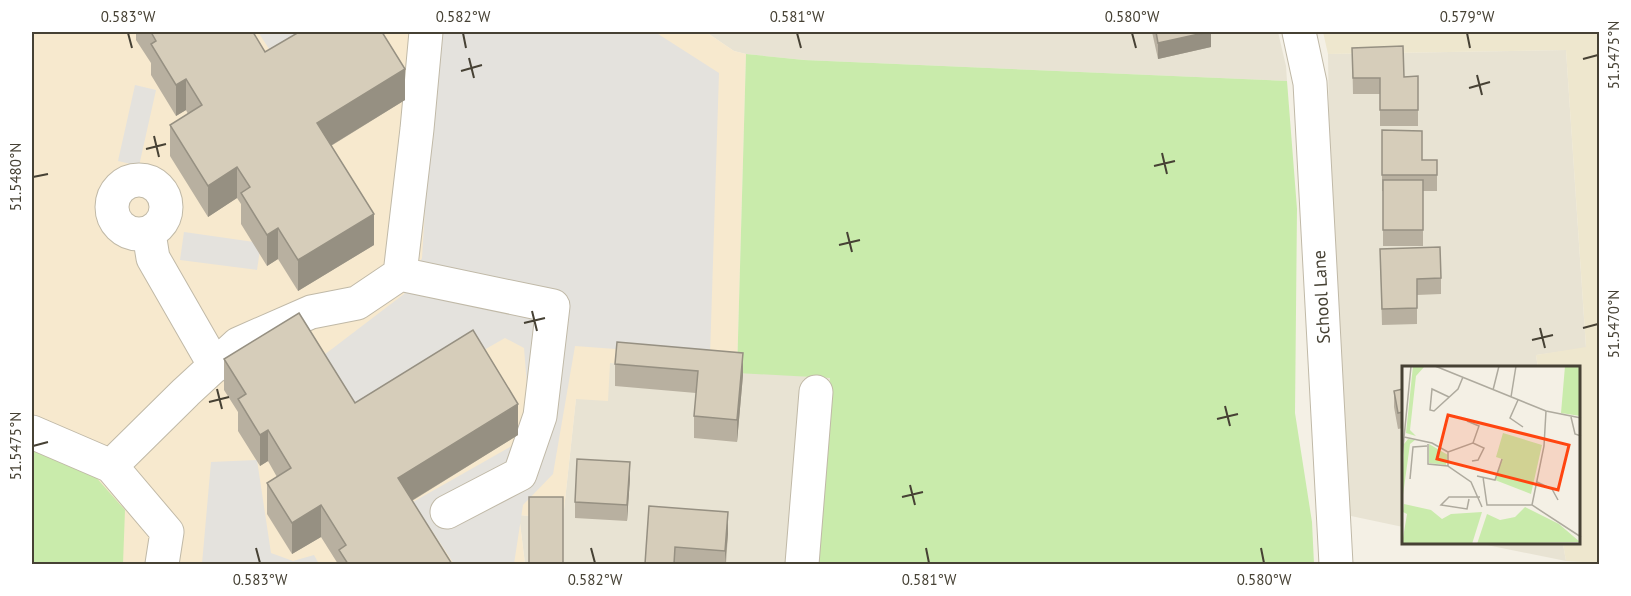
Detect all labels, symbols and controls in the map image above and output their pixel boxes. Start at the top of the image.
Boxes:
text: 0.583°W [101,7,156,26]
text: 0.582°W [436,7,491,26]
text: 0.581°W [770,7,825,26]
text: 0.580°W [1105,7,1160,26]
text: 0.579°W [1440,7,1495,26]
text: 51.5475°N [1604,21,1623,89]
text: 51.5480°N [6,143,25,211]
street label: School Lane [1307,250,1335,344]
text: 51.5470°N [1604,290,1623,358]
inset map [1402,366,1580,545]
text: 51.5475°N [6,412,25,480]
text: 0.583°W [233,570,288,589]
text: 0.582°W [568,570,623,589]
text: 0.581°W [902,570,957,589]
text: 0.580°W [1237,570,1292,589]

